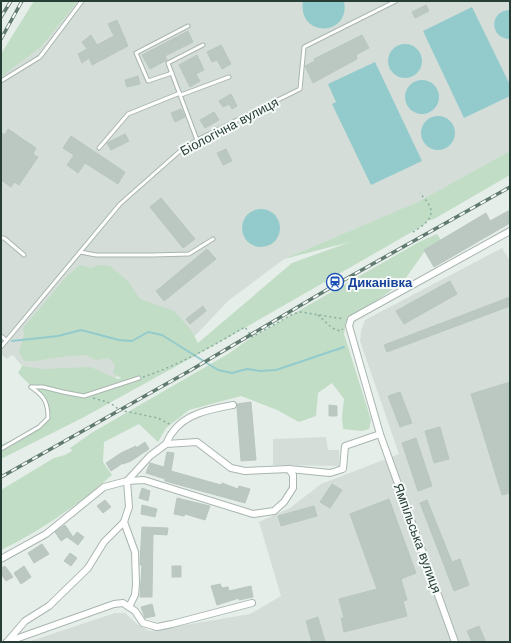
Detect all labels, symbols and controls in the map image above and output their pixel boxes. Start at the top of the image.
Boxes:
street label: Біологічна вулиця [178,94,281,159]
station icon: Диканівка [325,272,345,292]
place label: Диканівка [348,275,413,290]
street label: Ямпільська вулиця [391,481,444,595]

